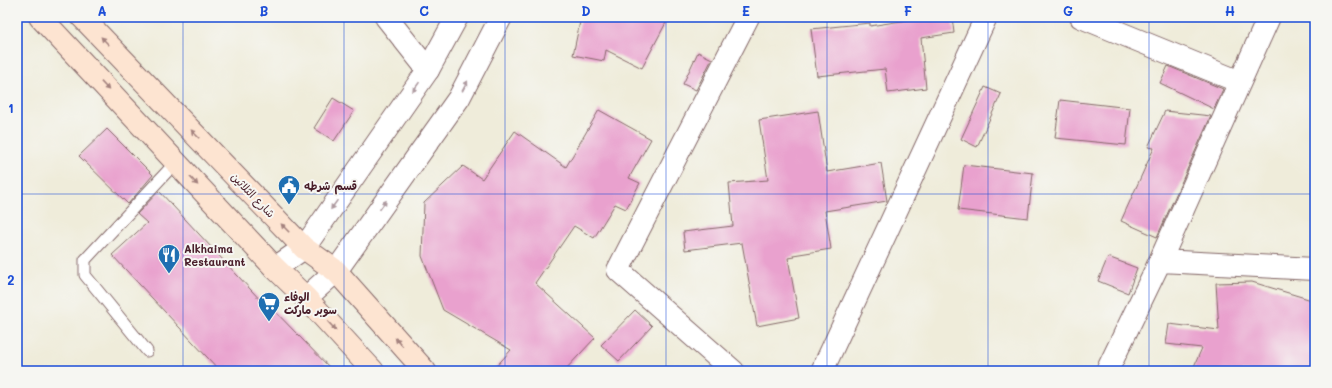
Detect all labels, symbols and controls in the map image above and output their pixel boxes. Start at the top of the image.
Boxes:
text: A [97,2,107,19]
text: B [260,2,269,19]
text: C [419,2,429,19]
text: D [581,2,591,19]
text: E [742,2,750,19]
text: F [904,2,912,19]
text: G [1063,2,1073,19]
text: H [1225,2,1235,19]
one-way arrow [100,36,110,46]
one-way arrow [461,81,468,92]
one-way arrow [100,82,109,91]
one-way arrow [412,82,420,92]
text: 1 [8,99,14,116]
one-way arrow [190,129,200,139]
street label: شارع الثلاثين [227,169,279,222]
public building icon: قسم شرطه [276,173,302,206]
one-way arrow [189,177,198,186]
place label: قسم شرطه [304,178,357,195]
one-way arrow [330,200,338,210]
one-way arrow [379,200,387,210]
one-way arrow [280,223,290,233]
place label: Alkhaima Restaurant [184,241,245,269]
restaurant icon: Alkhaima Restaurant [156,242,182,275]
text: 2 [7,271,15,288]
place label: الوفاء سوبر ماركت [284,289,337,318]
supermarket icon: الوفاء سوبر ماركت [256,290,282,323]
one-way arrow [327,321,337,331]
one-way arrow [394,337,404,347]

